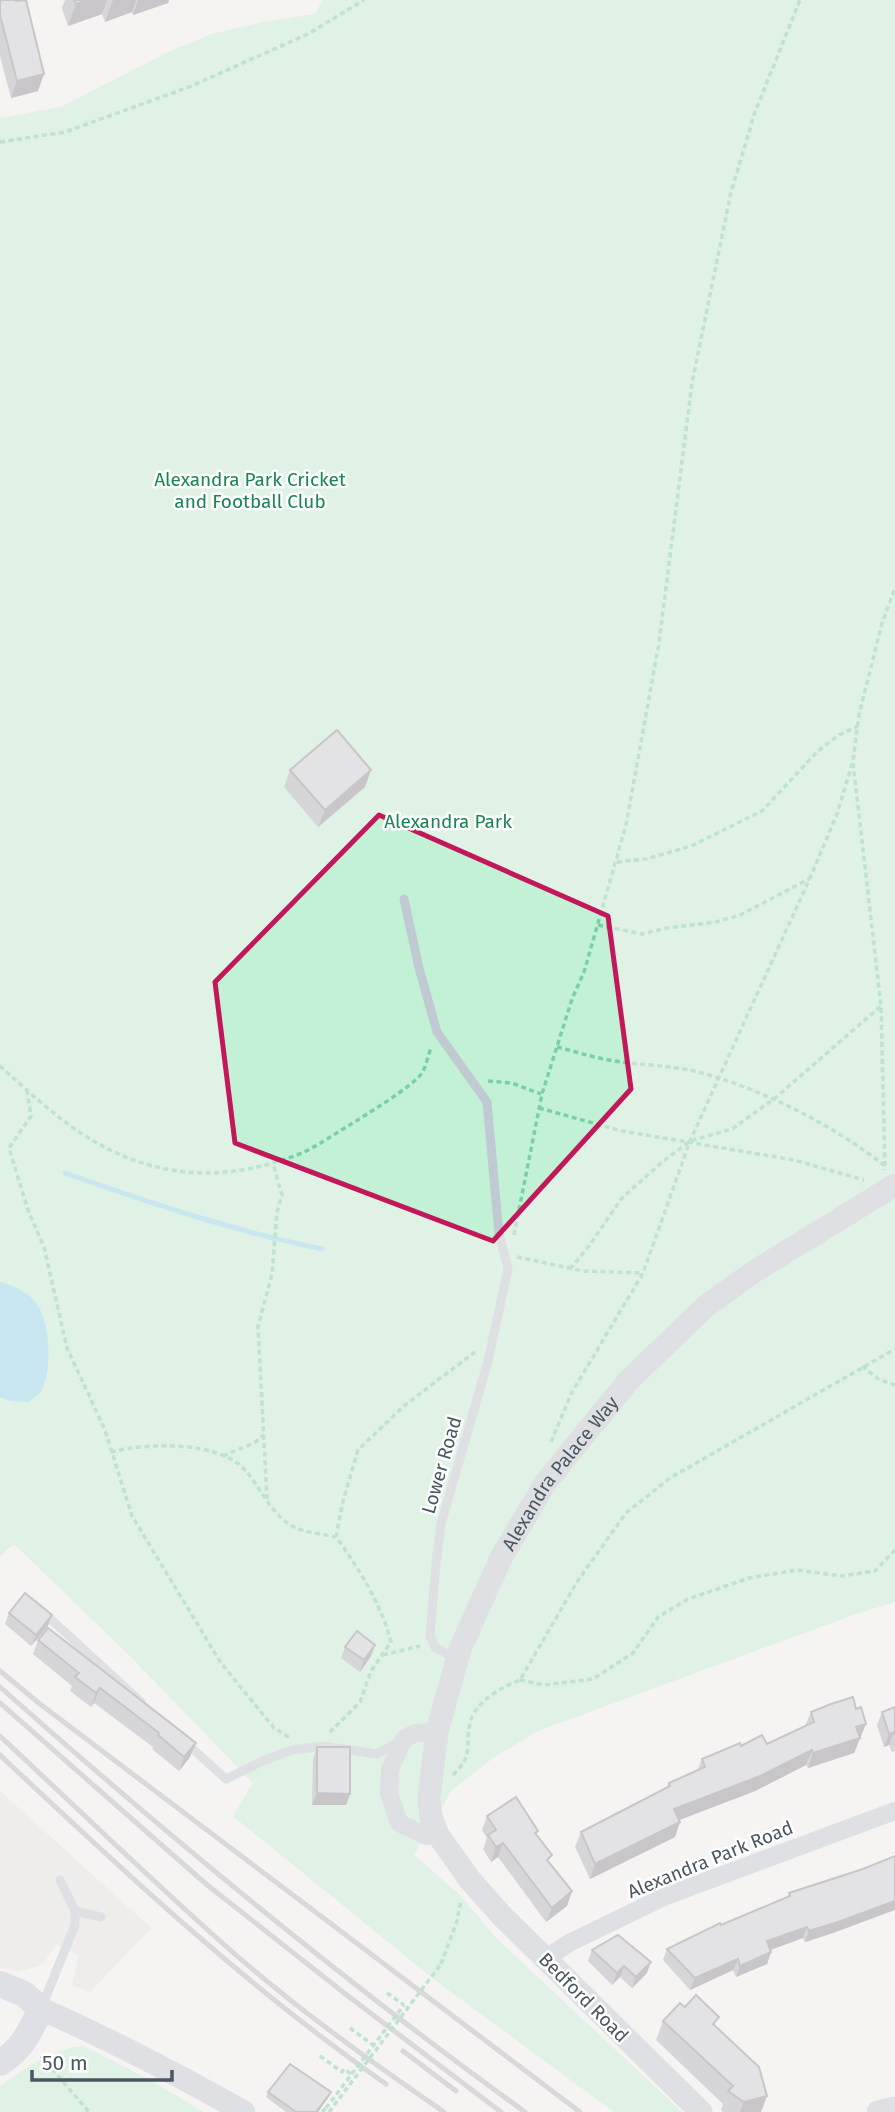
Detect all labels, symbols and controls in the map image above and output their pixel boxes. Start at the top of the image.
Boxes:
park label: Alexandra Park Cricket and Football Club [154,468,346,513]
park label: Alexandra Park [384,810,512,833]
street label: Alexandra Palace Way [497,1391,624,1555]
street label: Lower Road [417,1414,466,1516]
street label: Alexandra Park Road [624,1816,796,1903]
street label: Bedford Road [534,1948,633,2047]
scale bar [32,2038,172,2082]
text: 50 m [42,2050,88,2076]

